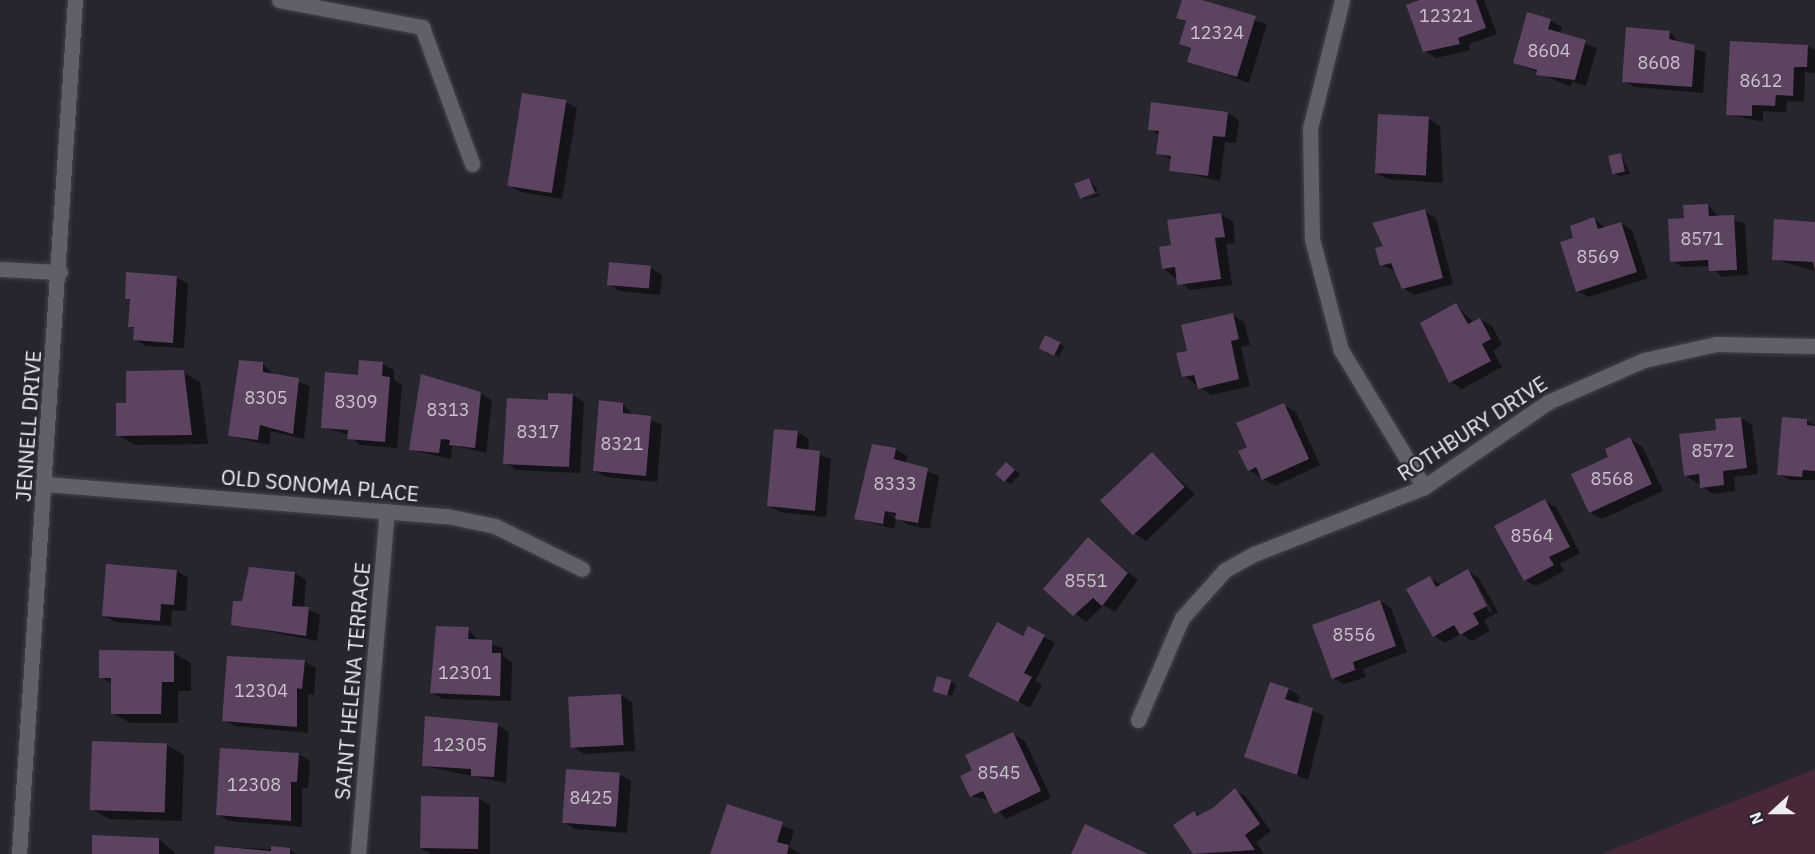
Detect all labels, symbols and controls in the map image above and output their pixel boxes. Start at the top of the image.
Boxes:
house number: 12321 [1419,5,1473,27]
house number: 12324 [1190,22,1244,44]
house number: 8604 [1527,40,1571,62]
house number: 8608 [1637,52,1681,74]
house number: 8612 [1739,70,1783,92]
house number: 8571 [1680,228,1724,250]
house number: 8569 [1576,246,1620,268]
street label: JENNELL DRIVE [10,349,46,503]
street label: ROTHBURY DRIVE [1392,370,1552,486]
house number: 8305 [244,387,288,409]
house number: 8309 [334,391,378,413]
house number: 8313 [426,399,470,421]
house number: 8317 [516,421,560,443]
house number: 8321 [600,433,644,455]
house number: 8572 [1691,440,1735,462]
street label: OLD SONOMA PLACE [220,464,420,506]
house number: 8568 [1590,468,1634,490]
house number: 8333 [873,473,917,495]
house number: 8564 [1510,525,1554,547]
street label: SAINT HELENA TERRACE [329,561,375,801]
house number: 8551 [1064,570,1108,592]
house number: 8556 [1332,624,1376,646]
house number: 12301 [438,662,492,684]
house number: 12304 [234,680,288,702]
house number: 12305 [433,734,487,756]
house number: 8545 [977,762,1021,784]
house number: 12308 [227,774,281,796]
north arrow [1743,782,1803,842]
house number: 8425 [569,787,613,809]
text: N [1745,809,1768,827]

